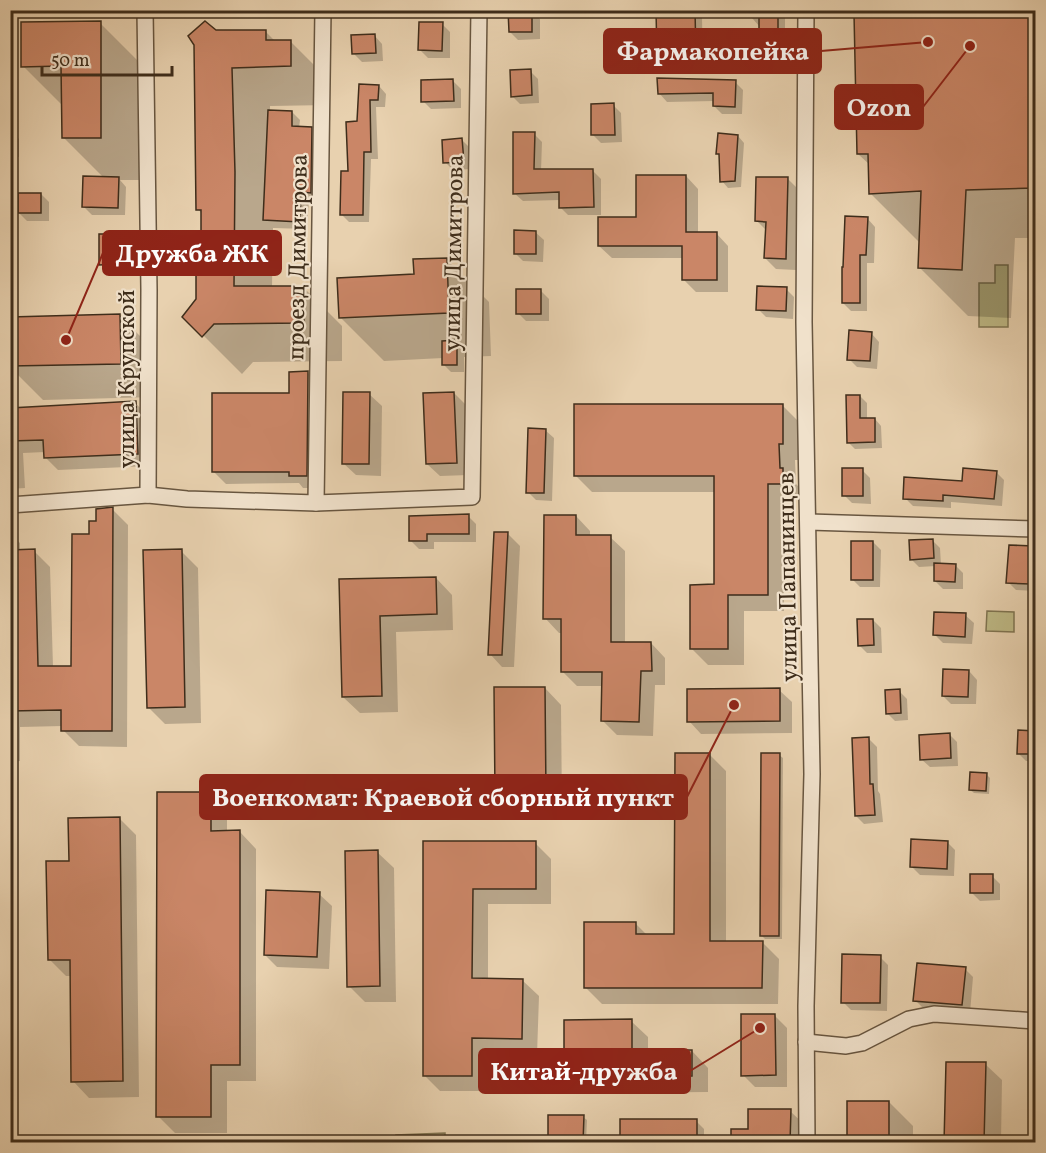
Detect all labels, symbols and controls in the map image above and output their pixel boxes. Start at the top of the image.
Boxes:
callout: Фармакопейка [604,29,821,73]
text: Фармакопейка [617,35,809,71]
scale bar [42,39,172,77]
text: 50 m [51,49,90,74]
callout: Ozon [835,85,923,129]
text: Ozon [847,91,911,127]
street label: проезд Димитрова [280,154,318,360]
street label: улица Димитрова [436,154,474,352]
callout: Дружба ЖК [103,231,281,275]
text: Дружба ЖК [115,237,269,273]
street label: улица Крупской [111,290,145,468]
street label: улица Папанинцев [770,472,808,682]
callout: Военкомат: Краевой сборный пункт [200,775,687,819]
text: Военкомат: Краевой сборный пункт [212,781,675,817]
callout: Китай-дружба [479,1049,690,1093]
text: Китай-дружба [490,1055,678,1091]

